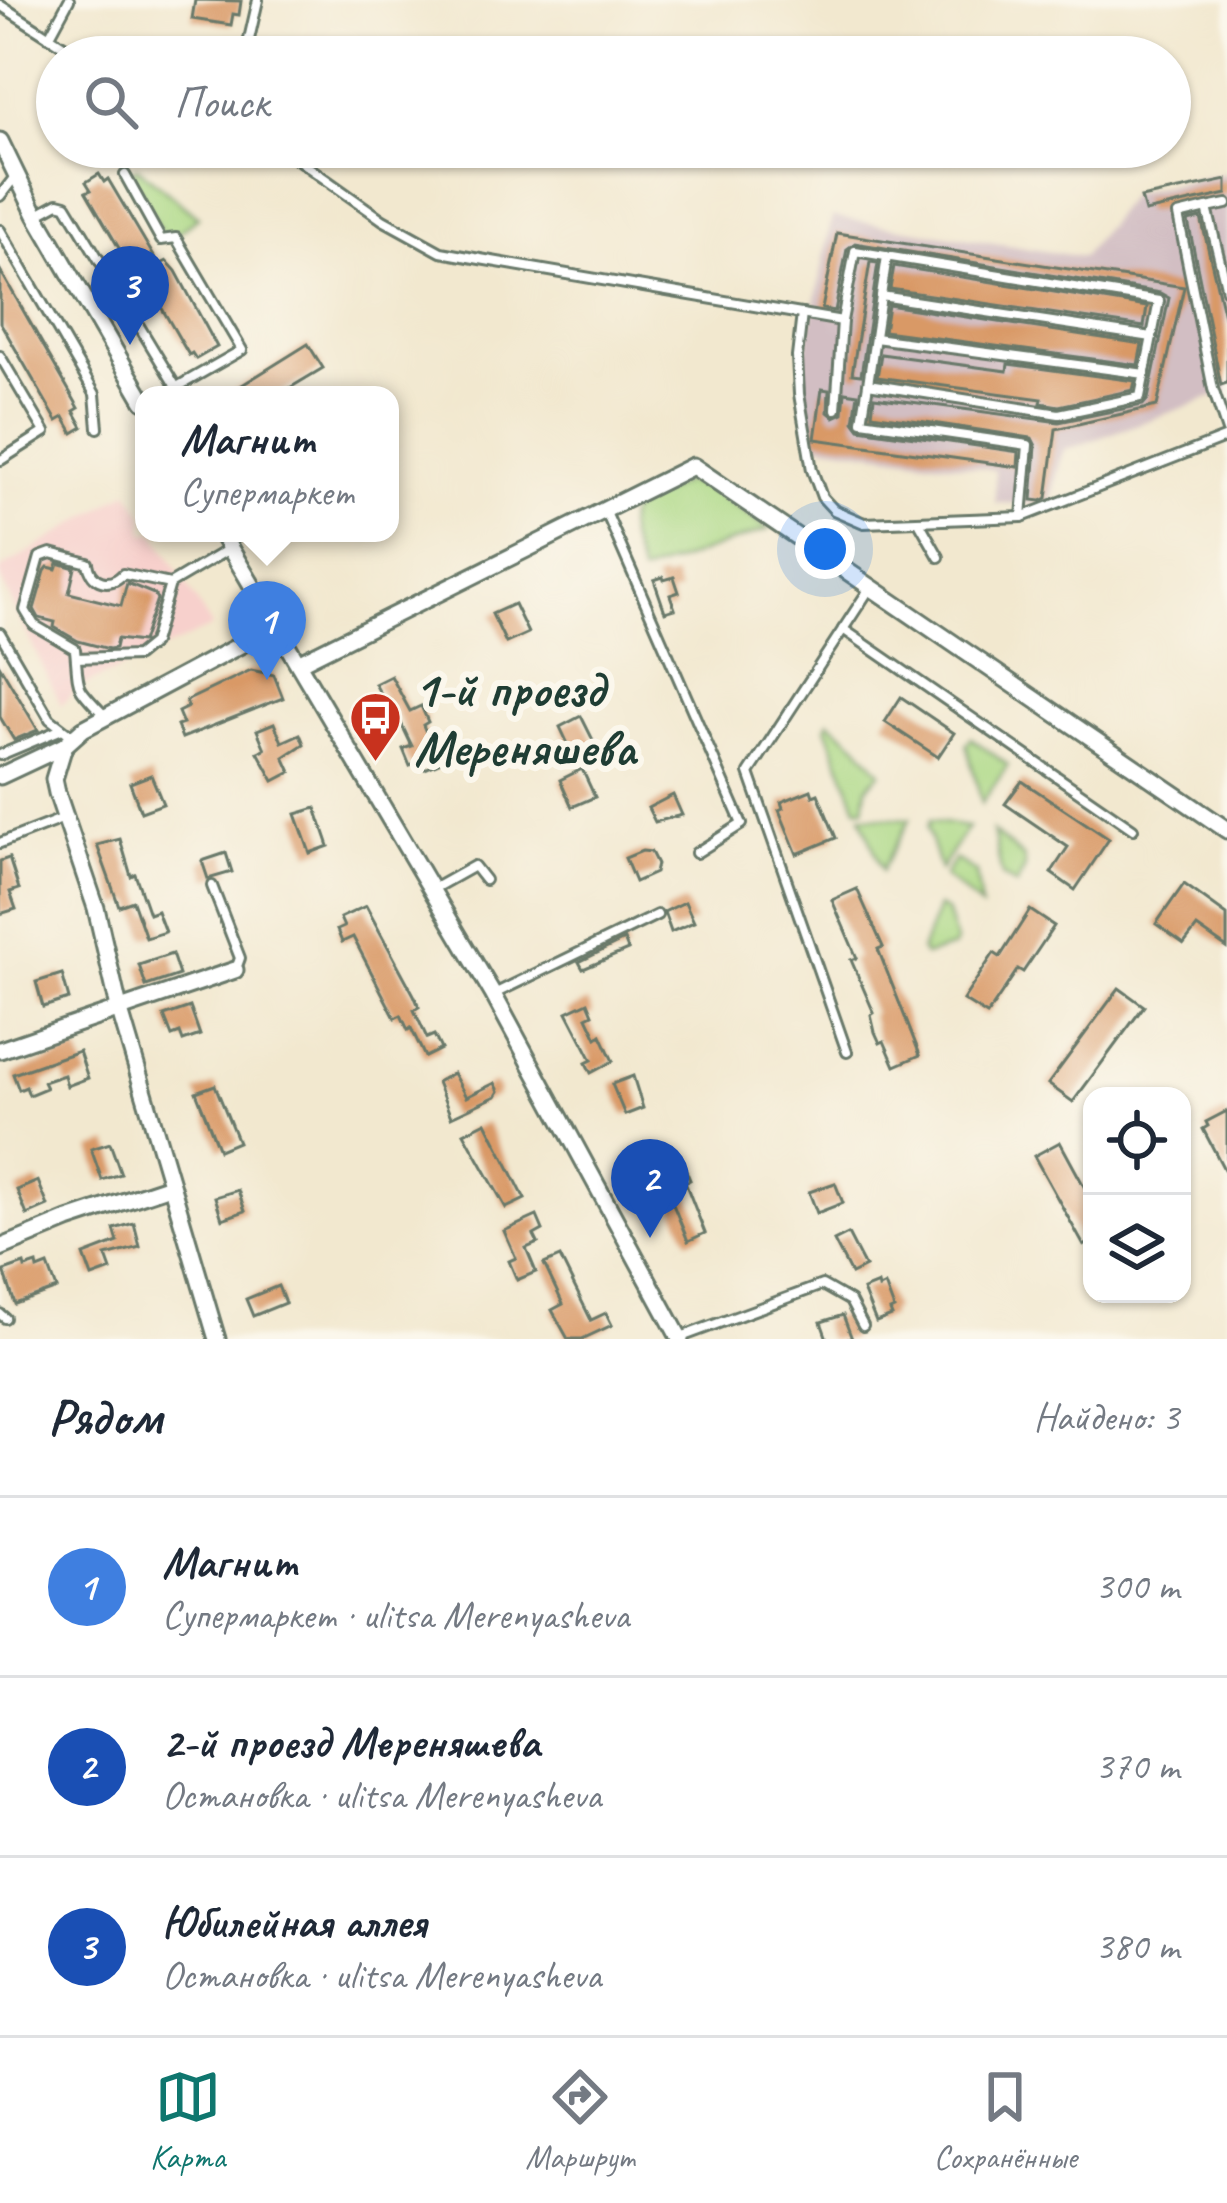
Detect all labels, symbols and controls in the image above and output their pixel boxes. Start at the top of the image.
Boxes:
search box [36,36,1191,168]
icon: search [78,69,144,135]
text: Поиск [174,74,269,131]
pin: 3 [91,246,169,345]
popup [135,386,399,542]
text: Магнит [180,411,316,468]
text: Супермаркет [180,468,354,517]
your location [795,519,855,579]
pin: 1 [228,581,306,680]
place label: 1-й проезд Мереняшева [414,657,639,780]
bus stop icon: 1-й проезд Мереняшева [347,690,403,764]
map controls [1083,1087,1191,1303]
button: locate [1083,1087,1191,1195]
pin: 2 [611,1139,689,1238]
button: layers [1083,1195,1191,1303]
text: Рядом [48,1385,162,1449]
text: Найдено: 3 [1034,1393,1179,1442]
text: Магнит [162,1534,298,1591]
text: 1 [78,1562,96,1611]
text: 300 m [1095,1562,1179,1611]
text: Супермаркет · ulitsa Merenyasheva [162,1591,629,1640]
text: 2-й проезд Мереняшева [162,1714,539,1771]
text: 2 [78,1742,96,1791]
text: 370 m [1095,1742,1179,1791]
text: Остановка · ulitsa Merenyasheva [162,1771,601,1820]
text: Юбилейная аллея [162,1894,426,1951]
text: 3 [78,1922,96,1971]
text: 380 m [1095,1922,1179,1971]
text: Остановка · ulitsa Merenyasheva [162,1951,601,2000]
tab: Карта [150,2064,225,2178]
tab: Маршрут [525,2064,634,2178]
tab: Сохранённые [934,2064,1077,2178]

